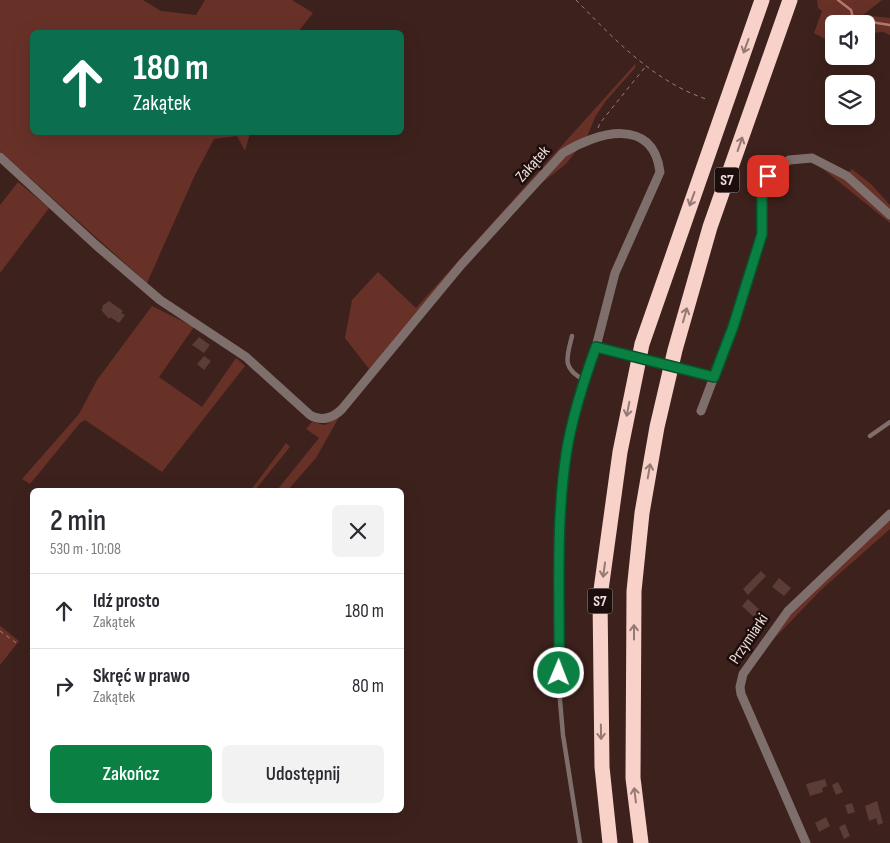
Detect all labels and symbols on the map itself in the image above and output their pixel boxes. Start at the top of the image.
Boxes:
one-way arrow [741,38,750,53]
one-way arrow [735,136,745,152]
street label: Zakątek [512,142,554,186]
pin [747,155,789,197]
road number: S7 [714,168,740,192]
one-way arrow [687,191,696,206]
one-way arrow [680,308,690,324]
one-way arrow [623,401,633,417]
one-way arrow [645,463,655,479]
one-way arrow [598,561,608,577]
road number: S7 [588,588,612,614]
street label: Przymiarki [725,610,773,668]
one-way arrow [629,624,638,640]
position arrow [532,646,584,698]
one-way arrow [596,724,606,740]
one-way arrow [630,787,640,803]

